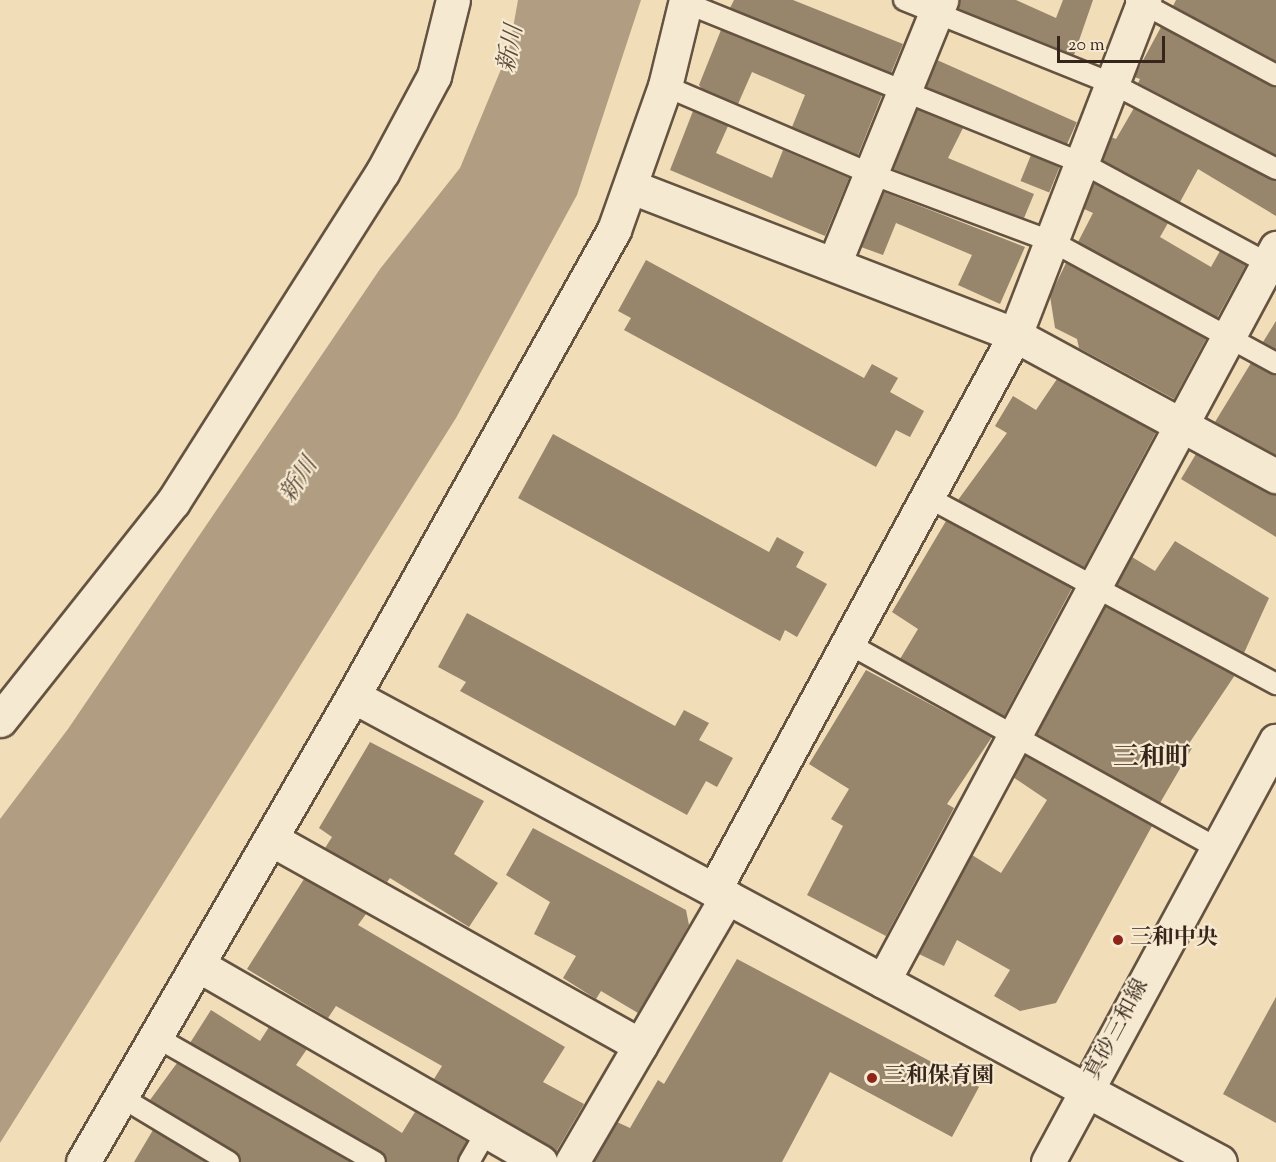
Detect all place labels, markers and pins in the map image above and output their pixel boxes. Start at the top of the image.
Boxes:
place label: 三和中央 [1130,927,1218,953]
marker: 三和中央 [1111,933,1125,947]
place label: 三和保育園 [884,1065,994,1091]
marker: 三和保育園 [865,1071,879,1085]

